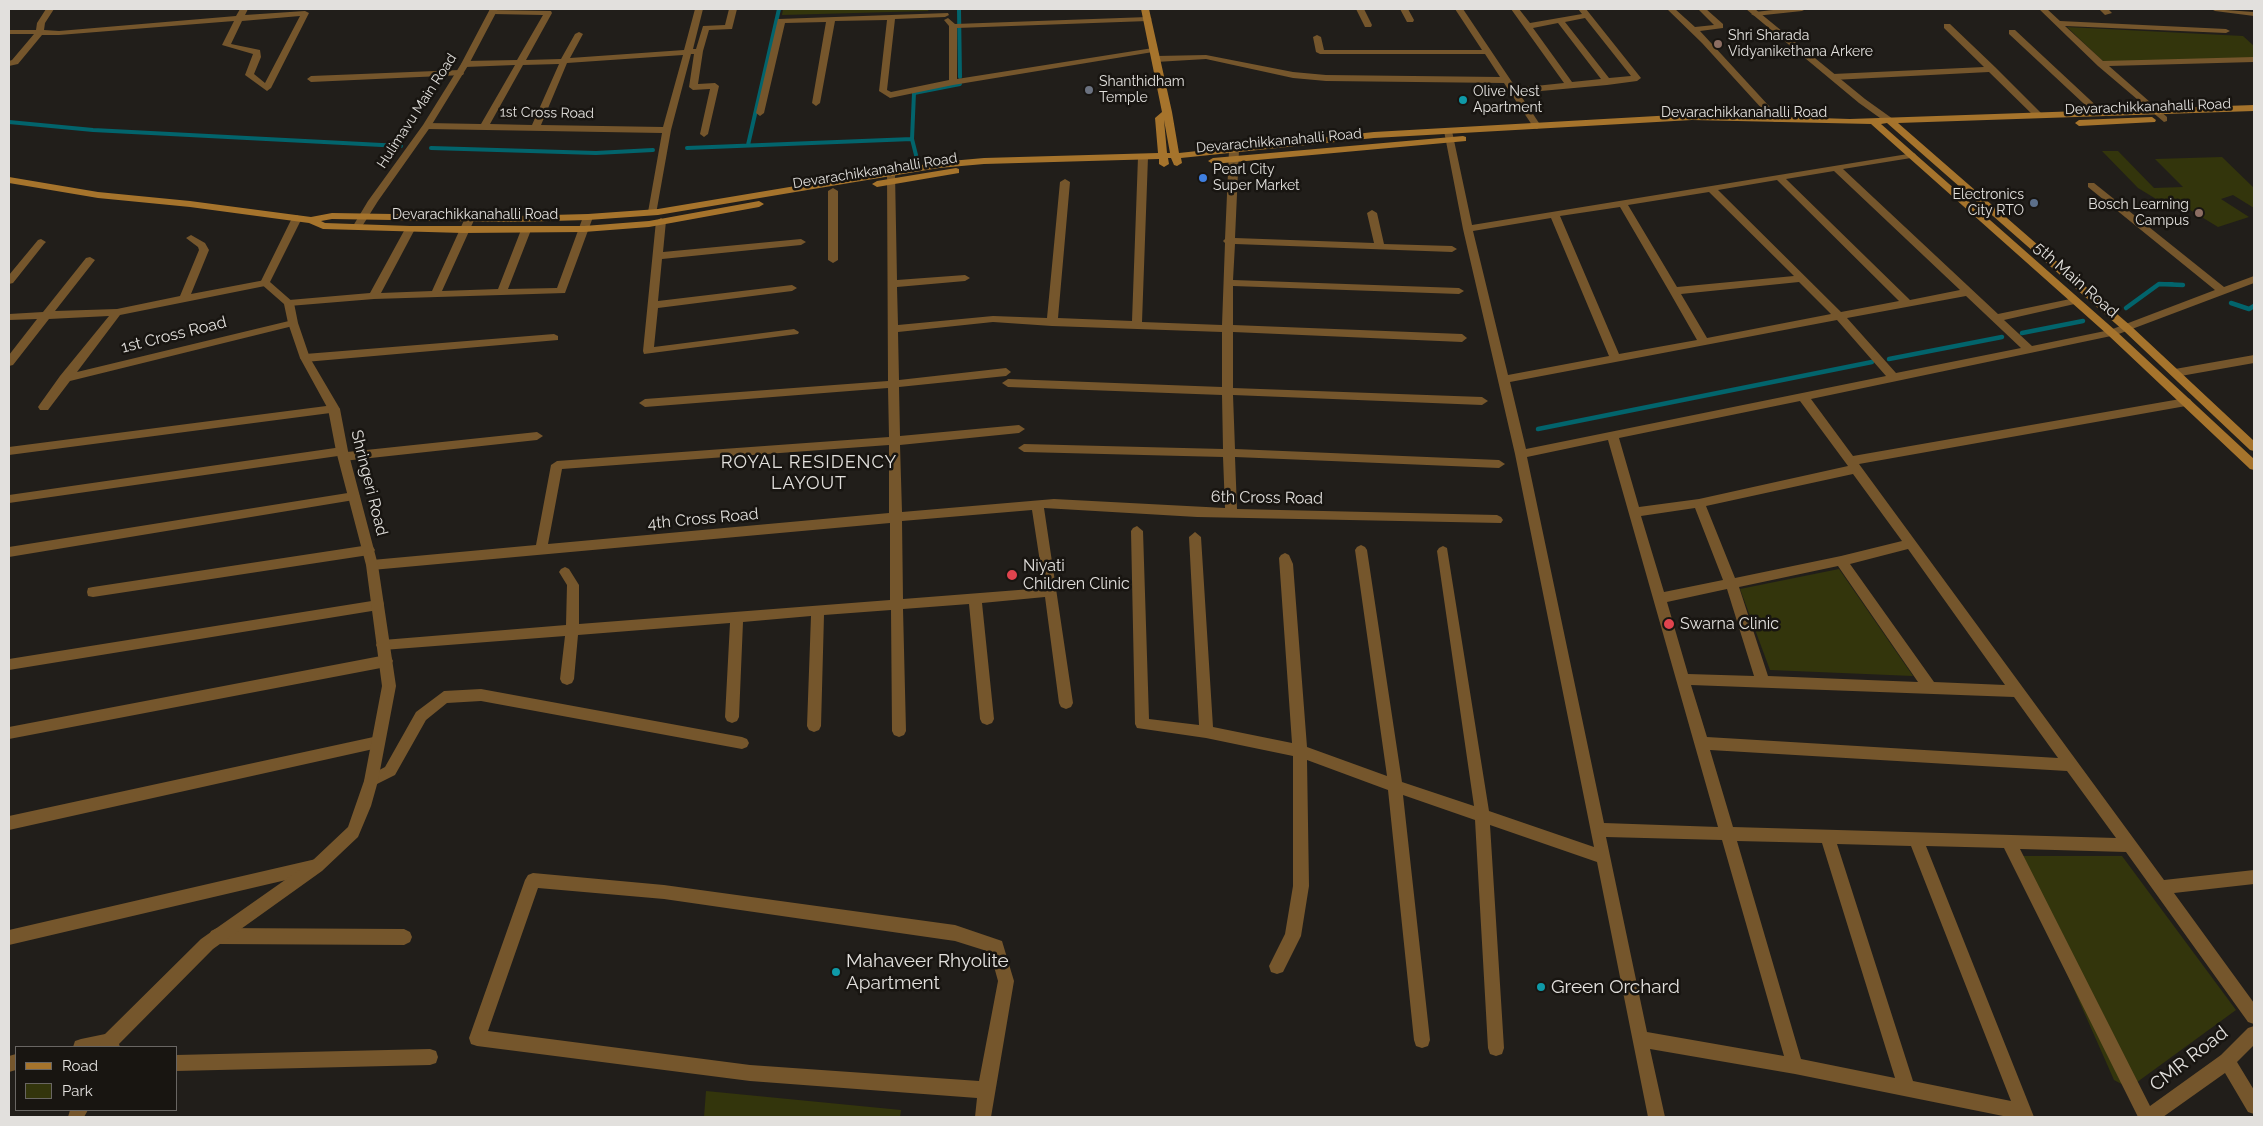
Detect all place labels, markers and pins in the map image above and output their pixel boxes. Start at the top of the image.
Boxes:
place label: Shri Sharada Vidyanikethana Arkere [1728,28,1873,60]
marker: Shri Sharada Vidyanikethana Arkere [1712,38,1724,50]
place label: Shanthidham Temple [1099,74,1185,106]
marker: Shanthidham Temple [1083,84,1095,96]
place label: Olive Nest Apartment [1473,84,1542,116]
marker: Olive Nest Apartment [1457,94,1469,106]
place label: Pearl City Super Market [1213,162,1300,194]
marker: Pearl City Super Market [1197,172,1209,184]
place label: Electronics City RTO [1952,187,2024,220]
marker: Electronics City RTO [2028,197,2040,209]
place label: Bosch Learning Campus [2088,197,2189,230]
marker: Bosch Learning Campus [2193,207,2205,219]
place label: Niyati Children Clinic [1023,556,1130,594]
marker: Niyati Children Clinic [1005,568,1019,582]
place label: Swarna Clinic [1680,614,1779,634]
marker: Swarna Clinic [1662,617,1676,631]
place label: Mahaveer Rhyolite Apartment [846,950,1009,994]
marker: Mahaveer Rhyolite Apartment [830,966,842,978]
place label: Green Orchard [1551,976,1680,998]
marker: Green Orchard [1535,981,1547,993]

